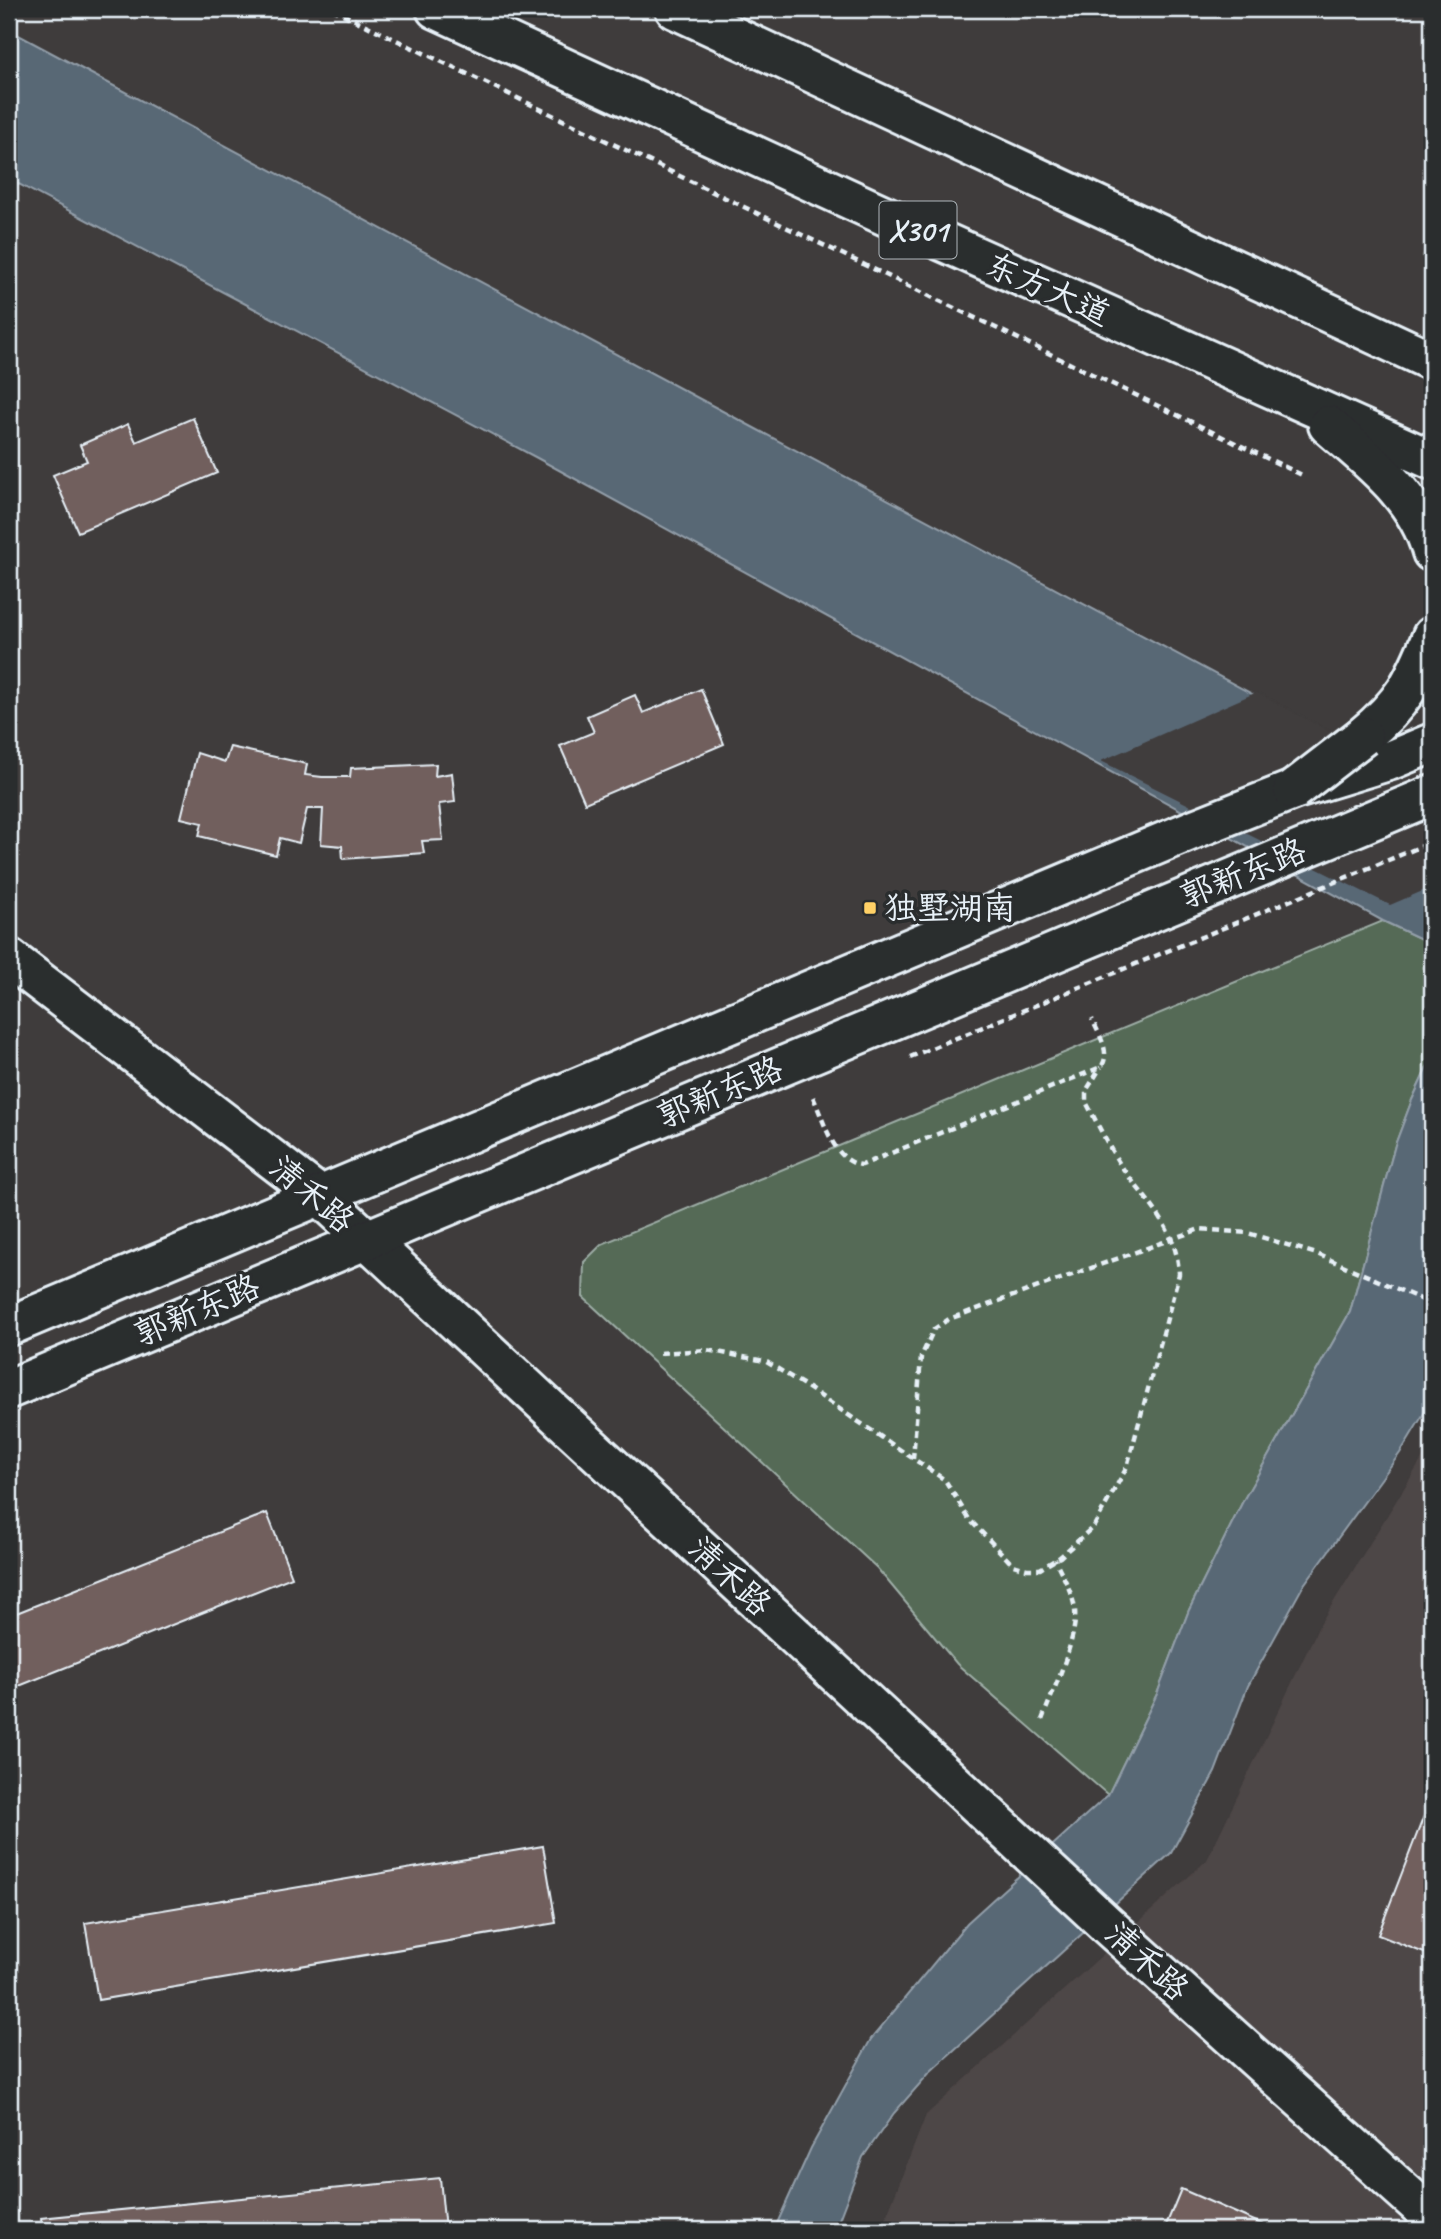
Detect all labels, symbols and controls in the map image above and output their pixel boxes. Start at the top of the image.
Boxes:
road number: X301 [880,202,956,258]
street label: 东方大道 [979,243,1117,335]
street label: 郭新东路 [1174,829,1312,917]
place label: 独墅湖南 [884,887,1016,929]
marker: 独墅湖南 [862,900,878,916]
street label: 郭新东路 [651,1047,789,1137]
street label: 清禾路 [261,1146,363,1242]
street label: 郭新东路 [128,1265,266,1355]
street label: 清禾路 [679,1527,781,1625]
street label: 清禾路 [1096,1912,1198,2010]

